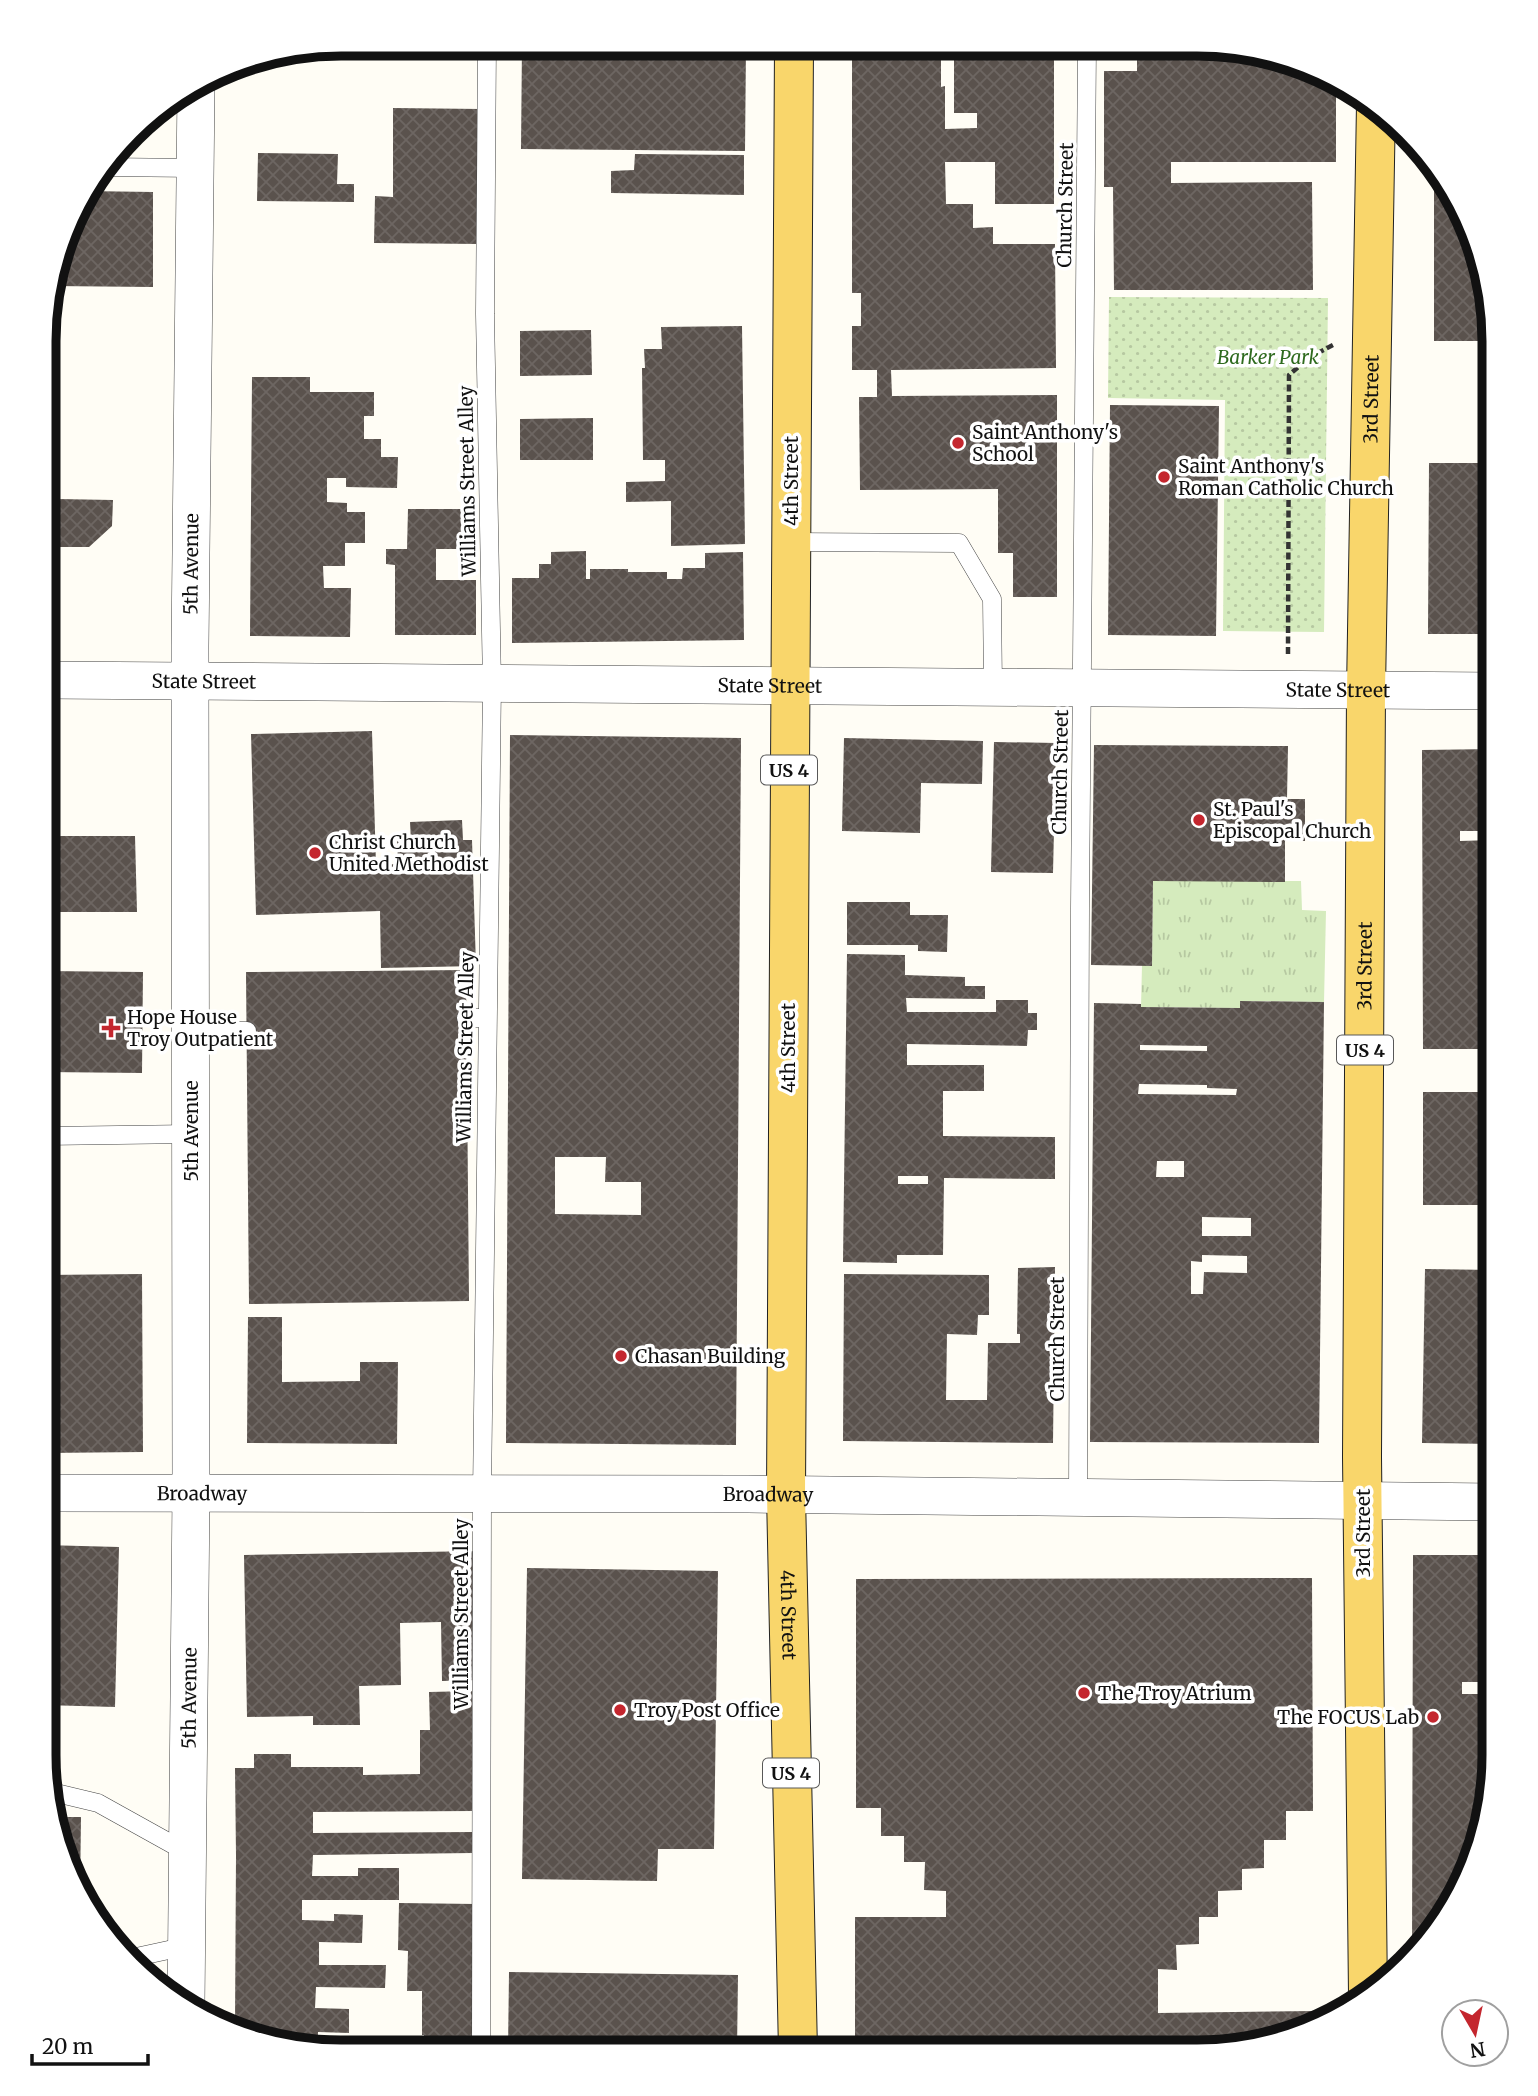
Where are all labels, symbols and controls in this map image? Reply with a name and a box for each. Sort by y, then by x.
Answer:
street label: Church Street [1052,142,1078,268]
park label: Barker Park [1217,345,1320,369]
street label: 3rd Street [1358,354,1384,444]
street label: Williams Street Alley [453,385,481,578]
place label: Saint Anthony's School [972,420,1118,466]
street label: 4th Street [779,435,803,526]
marker: Saint Anthony's School [950,435,966,451]
place label: Saint Anthony's Roman Catholic Church [1178,454,1394,500]
marker: Saint Anthony's Roman Catholic Church [1156,469,1172,485]
street label: 5th Avenue [178,513,203,615]
street label: State Street [152,669,257,694]
street label: State Street [718,673,823,698]
street label: State Street [1286,677,1391,702]
street label: Church Street [1047,709,1073,835]
road number: US 4 [761,756,817,784]
place label: St. Paul's Episcopal Church [1213,797,1372,843]
marker: St. Paul's Episcopal Church [1191,812,1207,828]
place label: Christ Church United Methodist [329,830,489,876]
marker: Christ Church United Methodist [307,845,323,861]
street label: 3rd Street [1352,921,1377,1011]
street label: Williams Street Alley [451,951,479,1144]
street label: 4th Street [776,1002,800,1093]
place label: Hope House Troy Outpatient [127,1005,274,1051]
marker: Hope House Troy Outpatient [101,1018,121,1038]
road number: US 4 [1337,1036,1393,1064]
street label: 5th Avenue [179,1080,203,1182]
street label: Church Street [1045,1276,1069,1402]
place label: Chasan Building [635,1344,786,1368]
marker: Chasan Building [613,1348,629,1364]
street label: Broadway [157,1481,247,1505]
street label: Broadway [723,1482,813,1507]
street label: 3rd Street [1351,1488,1375,1577]
street label: Williams Street Alley [449,1518,473,1711]
street label: 4th Street [776,1570,802,1661]
street label: 5th Avenue [177,1647,201,1749]
place label: The Troy Atrium [1098,1681,1252,1705]
marker: The Troy Atrium [1076,1685,1092,1701]
place label: Troy Post Office [634,1698,780,1722]
marker: Troy Post Office [612,1702,628,1718]
place label: The FOCUS Lab [1277,1705,1419,1729]
marker: The FOCUS Lab [1425,1709,1441,1725]
road number: US 4 [763,1758,819,1788]
north arrow [1440,1998,1510,2068]
scale bar [32,2022,147,2066]
text: 20 m [42,2033,94,2060]
text: N [1468,2037,1487,2063]

